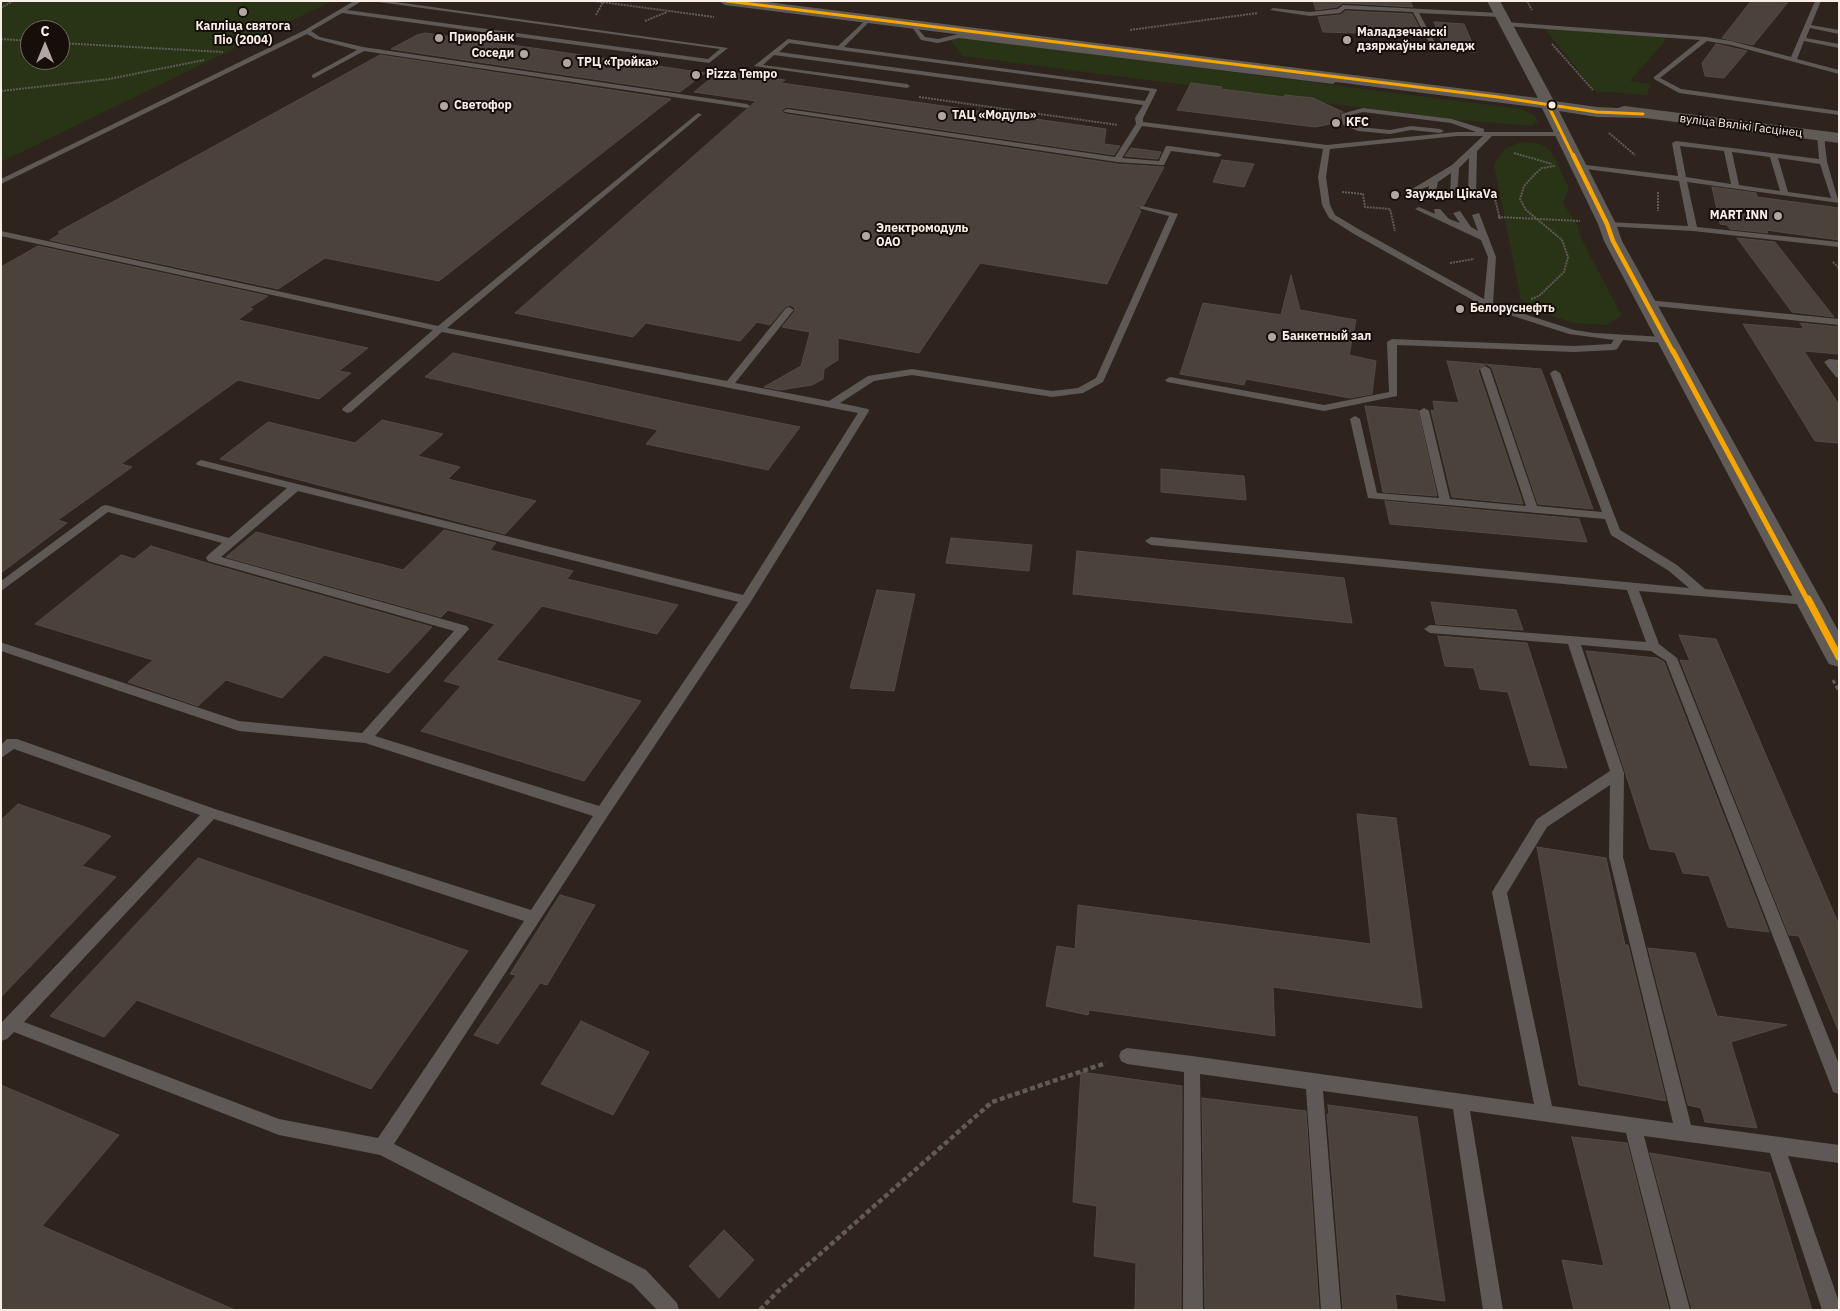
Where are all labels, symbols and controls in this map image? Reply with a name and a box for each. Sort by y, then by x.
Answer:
marker: Капліца святога Піо (2004) [237,6,249,18]
north arrow [20,20,70,70]
place label: Капліца святога Піо (2004) [196,20,290,48]
text: С [40,22,50,40]
place label: Маладзечанскі дзяржаўны каледж [1357,26,1475,54]
place label: Приорбанк [449,31,514,45]
marker: Приорбанк [433,32,445,44]
marker: Маладзечанскі дзяржаўны каледж [1341,34,1353,46]
place label: Соседи [471,47,514,61]
marker: Соседи [518,48,530,60]
place label: ТРЦ «Тройка» [577,56,659,70]
marker: ТРЦ «Тройка» [561,57,573,69]
place label: Pizza Tempo [706,68,777,82]
marker: Pizza Tempo [690,69,702,81]
place label: Светофор [454,99,512,113]
marker: Светофор [438,100,450,112]
unlabelled marker [1547,100,1557,110]
place label: ТАЦ «Модуль» [952,109,1036,123]
marker: ТАЦ «Модуль» [936,110,948,122]
street label: вуліца Вялікі Гасцінец [1679,111,1803,141]
place label: KFC [1346,116,1369,130]
marker: KFC [1330,117,1342,129]
place label: Заужды ЦікаVа [1405,188,1497,202]
marker: Заужды ЦікаVа [1389,189,1401,201]
place label: MART INN [1710,209,1768,223]
marker: MART INN [1772,210,1784,222]
place label: Электромодуль ОАО [876,222,968,250]
marker: Электромодуль ОАО [860,230,872,242]
place label: Белоруснефть [1470,302,1555,316]
marker: Белоруснефть [1454,303,1466,315]
place label: Банкетный зал [1282,330,1371,344]
marker: Банкетный зал [1266,331,1278,343]

